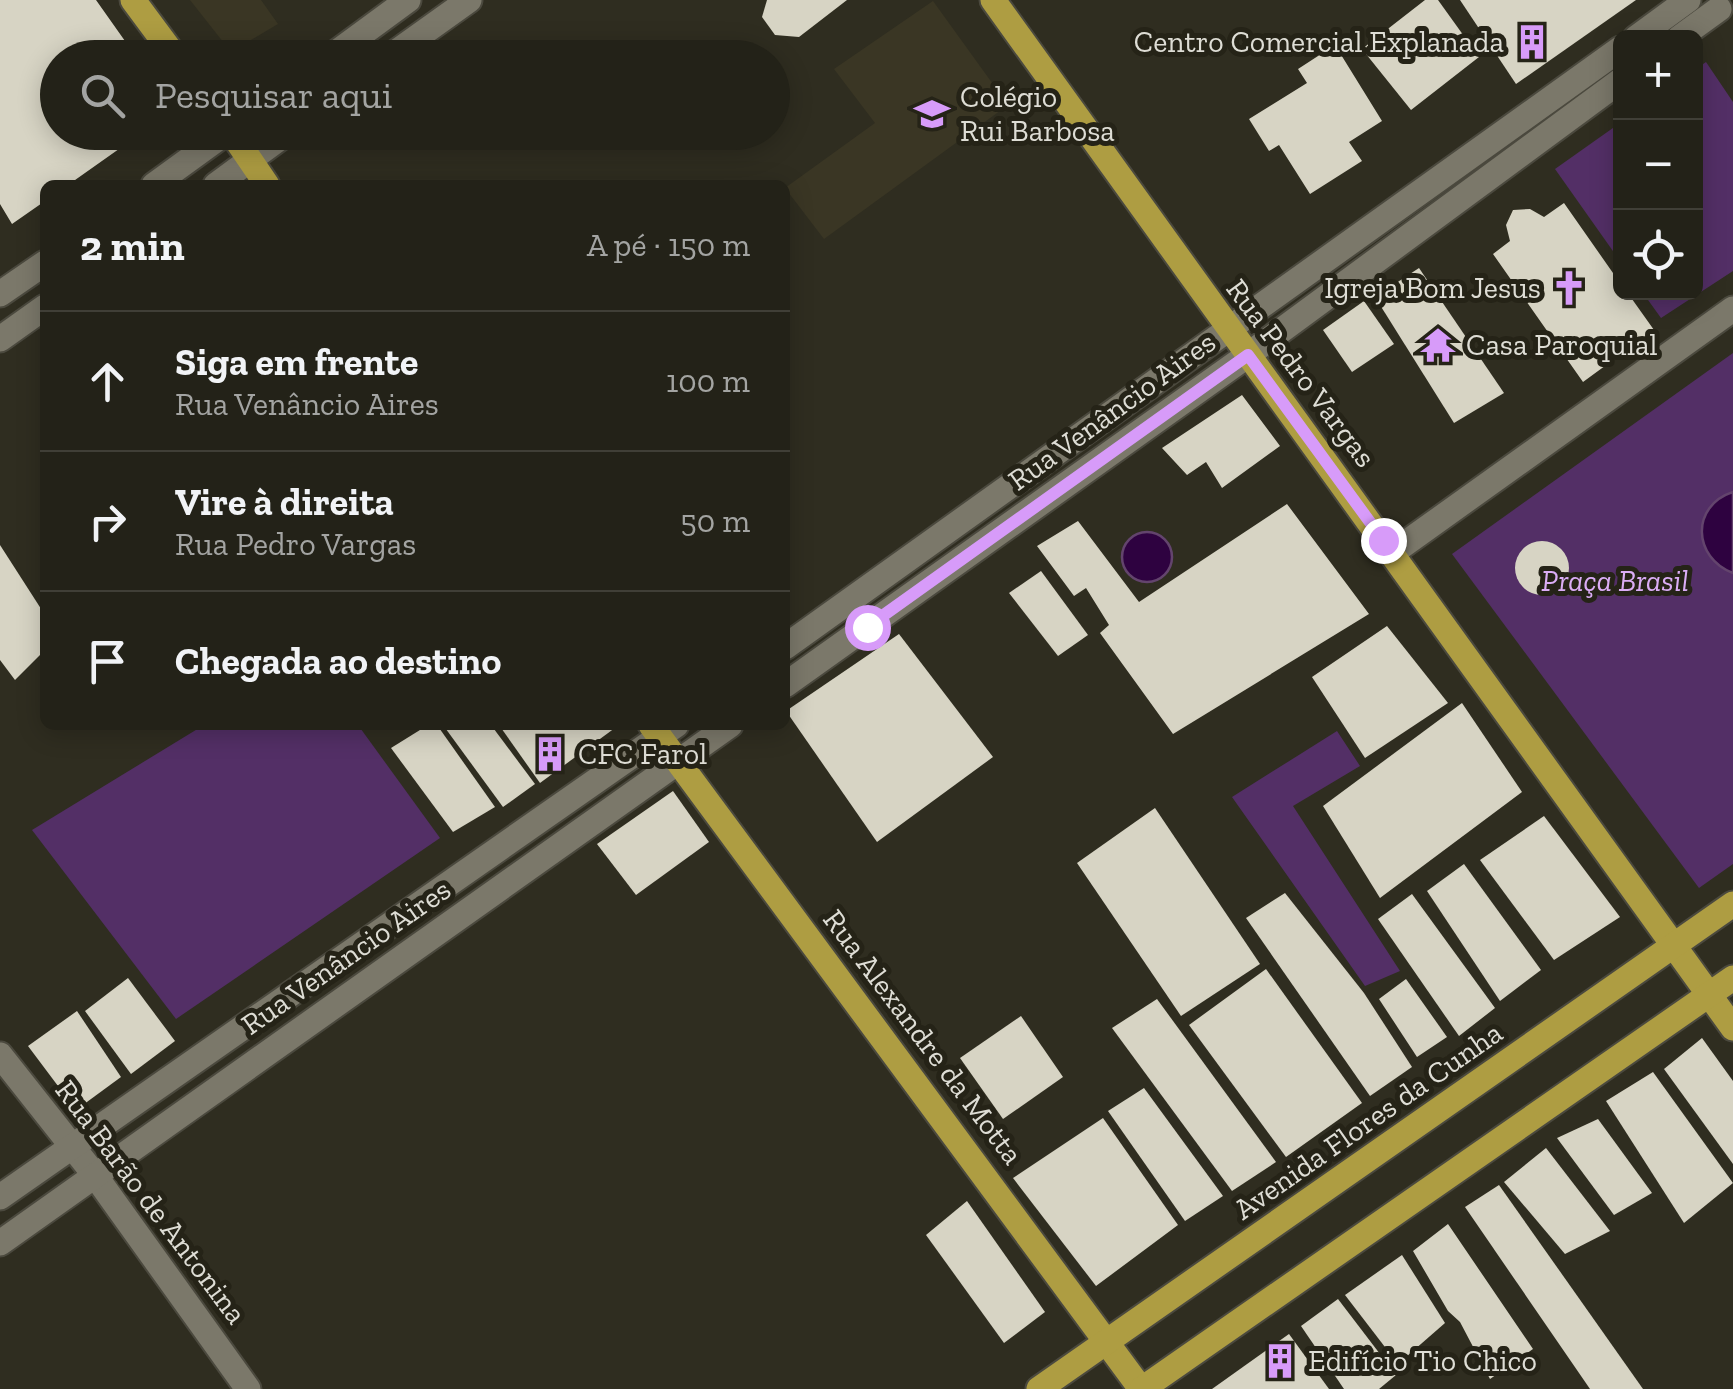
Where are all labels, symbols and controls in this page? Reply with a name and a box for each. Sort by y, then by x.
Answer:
building icon: Centro Comercial Explanada [1513,23,1551,61]
place label: Centro Comercial Explanada [1134,24,1504,60]
map controls [1613,30,1703,300]
button: + [1613,30,1703,120]
search box [40,40,790,150]
icon: search [75,68,130,123]
text: Pesquisar aqui [155,72,392,118]
place label: Colégio Rui Barbosa [960,79,1115,149]
school or university icon: Colégio Rui Barbosa [913,95,951,133]
button: − [1613,120,1703,210]
button: locate [1613,210,1703,300]
text: 2 min [80,220,185,271]
text: A pé · 150 m [587,226,750,264]
church icon: Igreja Bom Jesus [1550,269,1588,307]
place label: Igreja Bom Jesus [1324,270,1541,306]
street label: Rua Pedro Vargas [1219,272,1383,474]
street label: Rua Venâncio Aires [1001,324,1223,498]
temple icon: Casa Paroquial [1419,326,1457,364]
place label: Casa Paroquial [1466,327,1658,363]
text: Siga em frente [175,339,418,385]
icon: ahead [80,354,135,409]
text: 100 m [666,362,750,400]
text: Rua Venâncio Aires [175,385,439,423]
text: Vire à direita [175,479,394,525]
icon: right [80,494,135,549]
text: 50 m [680,502,750,540]
route end [1361,518,1407,564]
text: Rua Pedro Vargas [175,525,416,563]
park label: Praça Brasil [1541,563,1689,599]
route start [845,605,891,651]
icon: arrive [80,634,135,689]
text: Chegada ao destino [175,638,501,684]
building icon: CFC Farol [531,735,569,773]
place label: CFC Farol [578,736,707,772]
street label: Rua Venâncio Aires [234,871,458,1043]
street label: Rua Alexandre da Motta [815,902,1031,1172]
street label: Avenida Flores da Cunha [1227,1015,1509,1227]
street label: Rua Barão de Antonina [48,1073,254,1331]
building icon: Edifício Tio Chico [1261,1342,1299,1380]
place label: Edifício Tio Chico [1308,1343,1537,1379]

